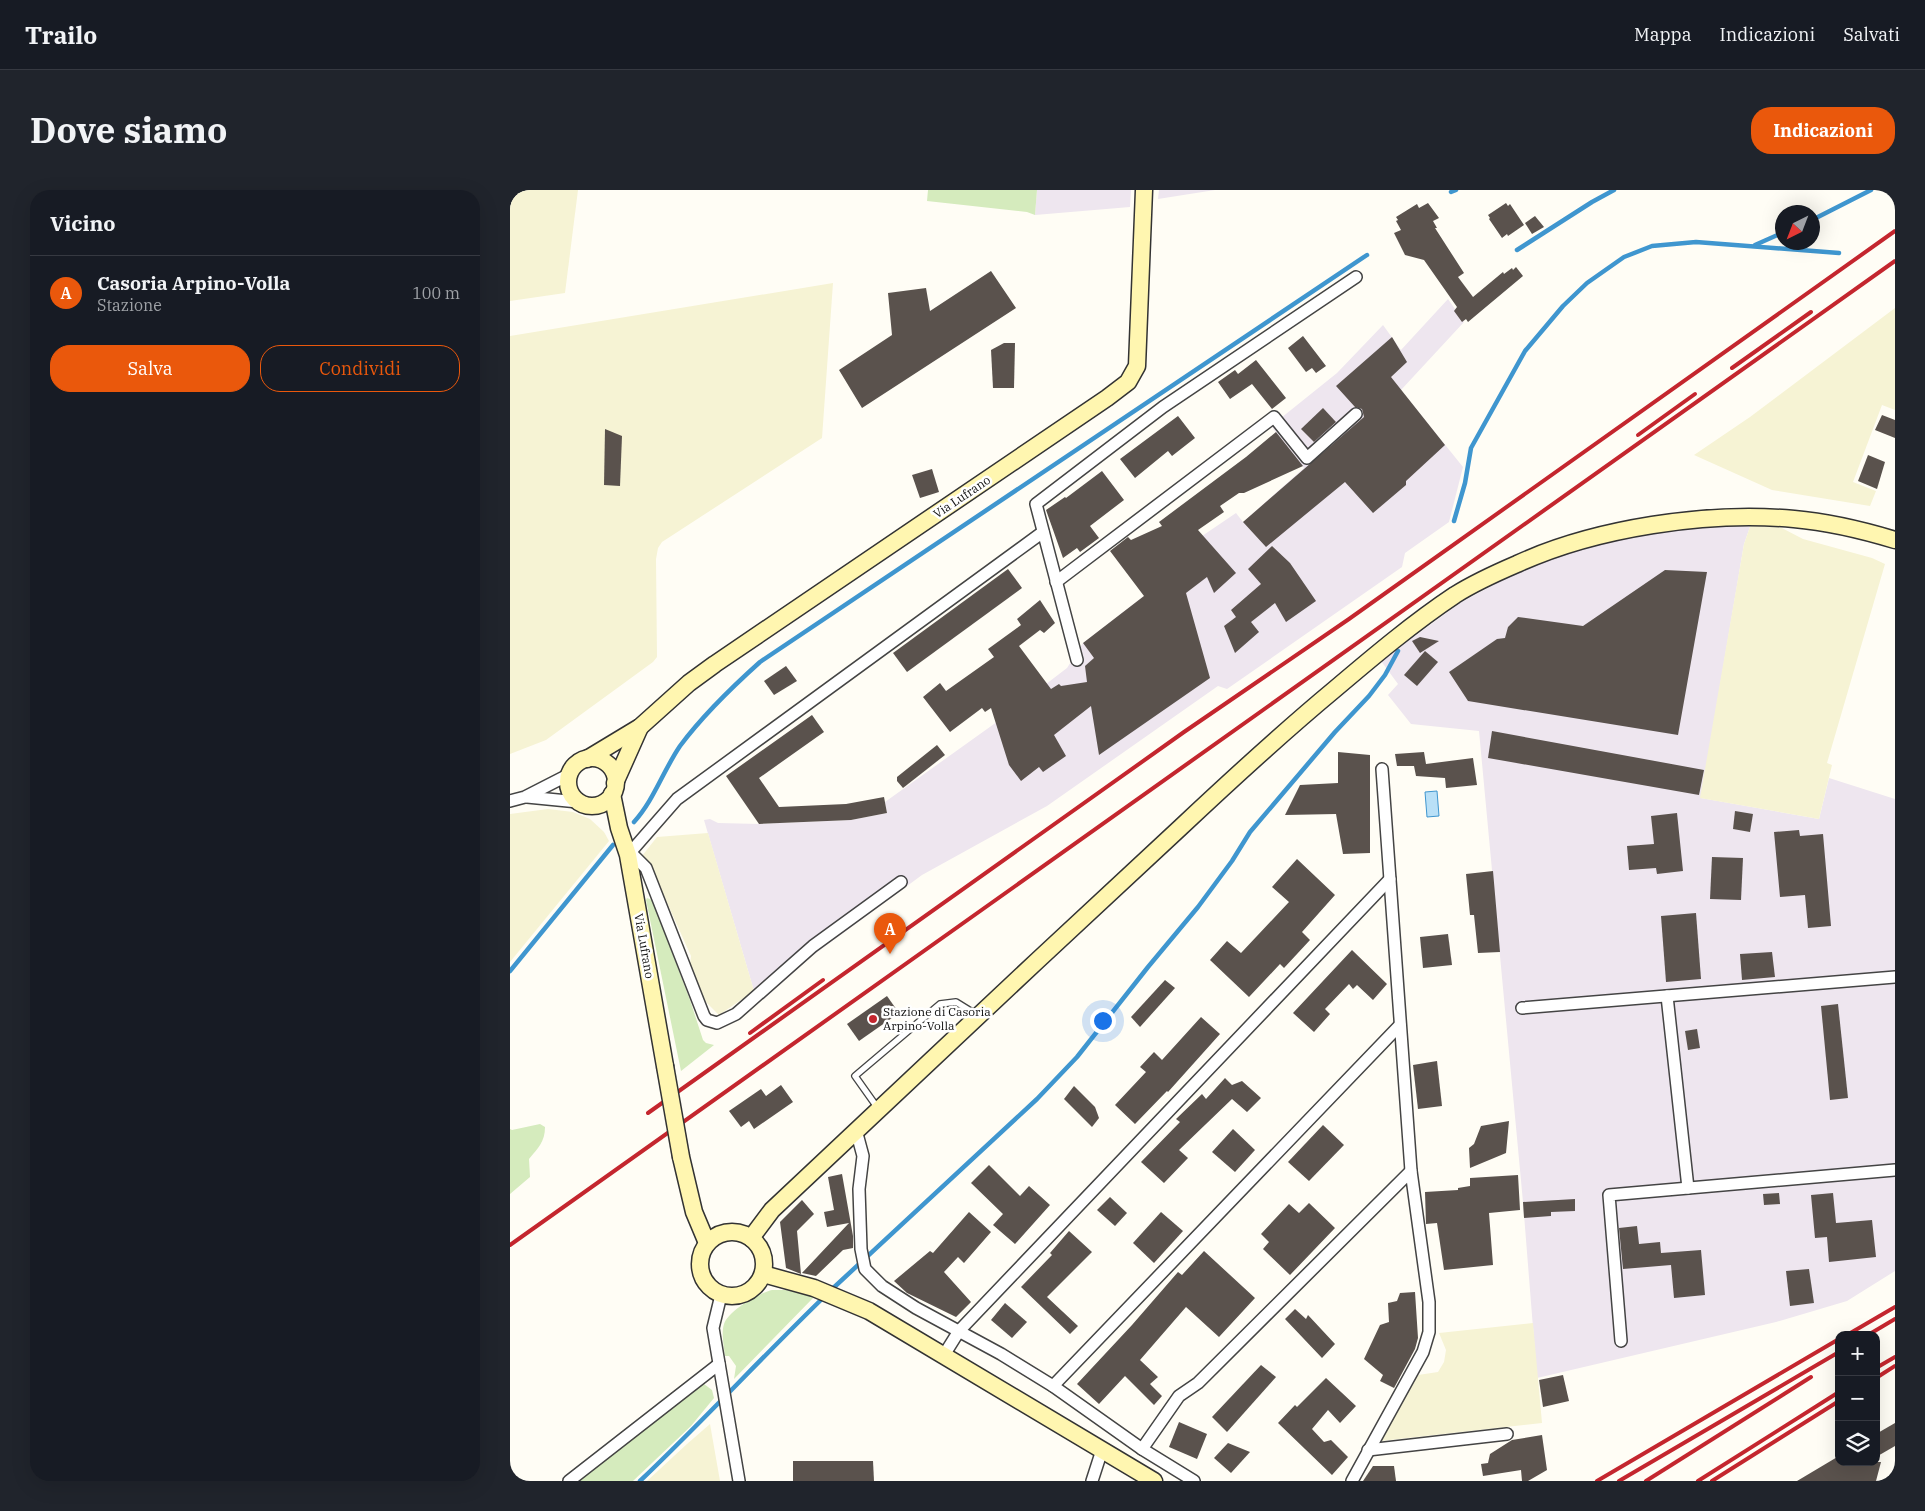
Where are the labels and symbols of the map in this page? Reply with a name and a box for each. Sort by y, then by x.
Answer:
north arrow [1775,205,1820,250]
street label: Via Lufrano [930,472,993,521]
street label: Via Lufrano [631,912,658,980]
pin: A [874,913,906,954]
place label: Stazione di Casoria Arpino-Volla [883,1004,991,1033]
your location [1090,1008,1116,1034]
marker: Stazione di Casoria Arpino-Volla [867,1013,879,1025]

